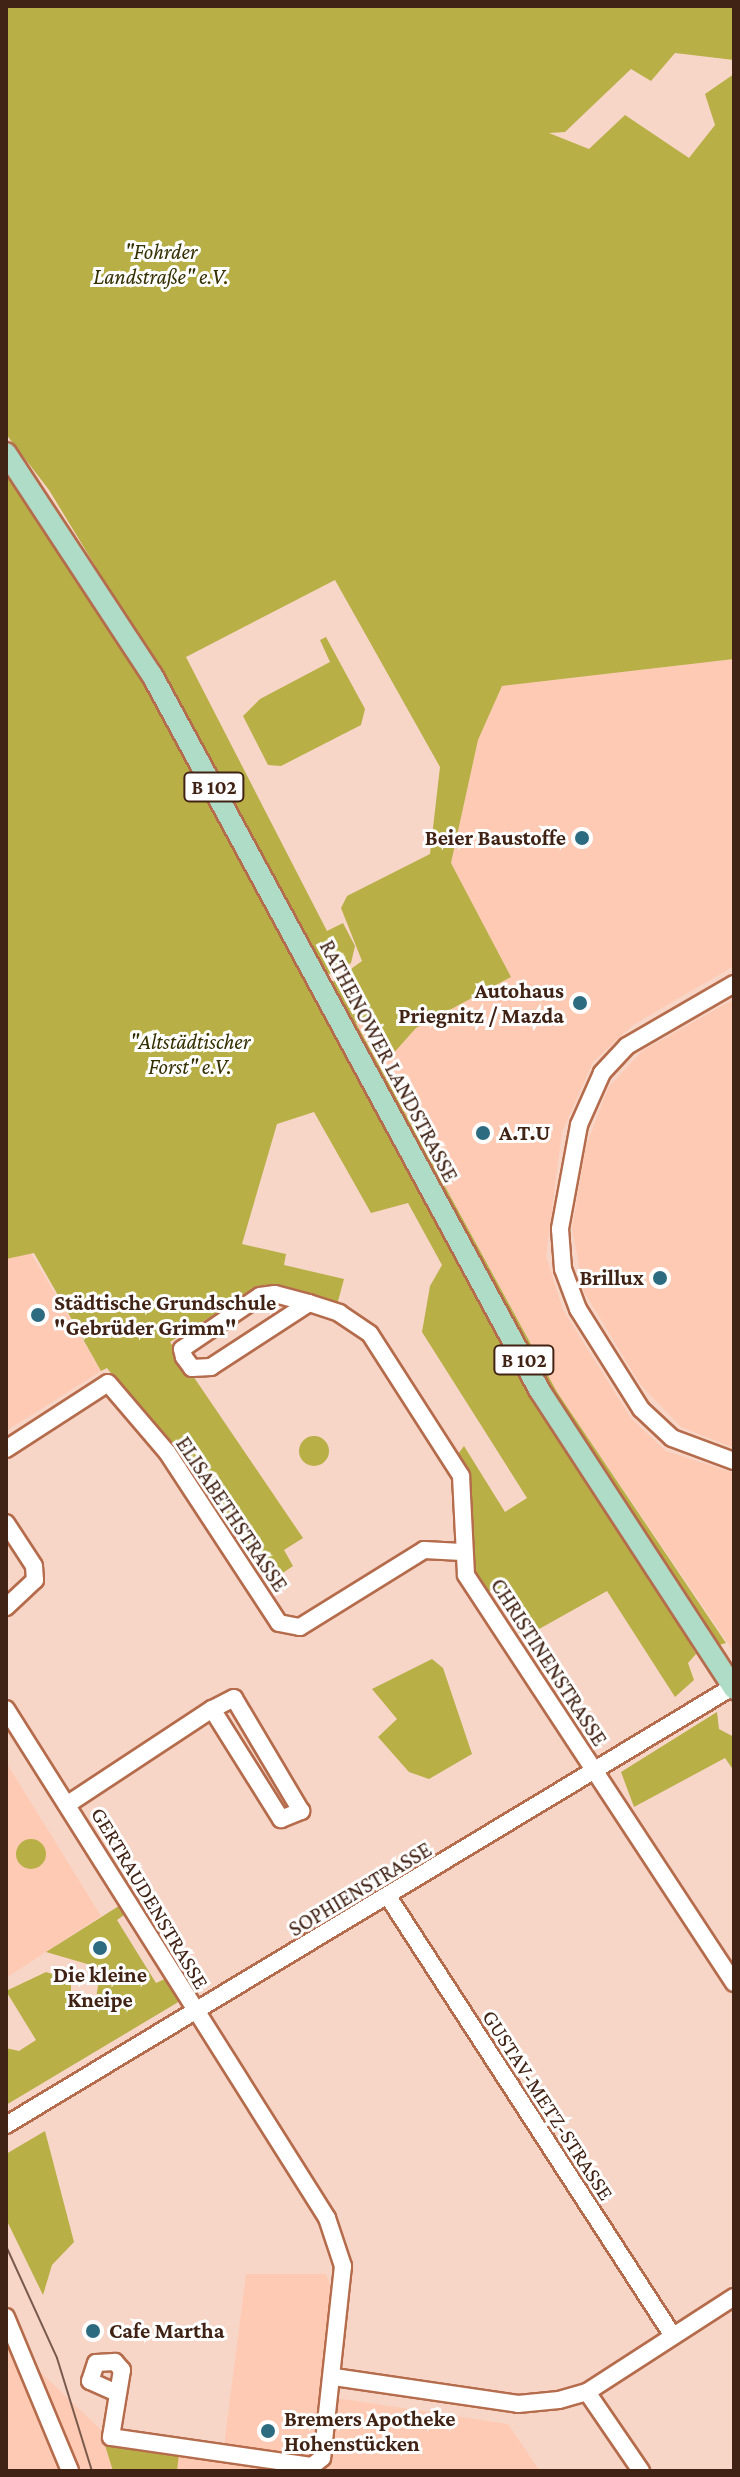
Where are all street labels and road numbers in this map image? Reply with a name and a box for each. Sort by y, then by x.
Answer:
road number: B 102 [182,771,246,803]
street label: RATHENOWER LANDSTRASSE [314,935,464,1187]
road number: B 102 [492,1344,556,1376]
street label: ELISABETHSTRASSE [170,1431,294,1597]
street label: CHRISTINENSTRASSE [485,1573,613,1751]
street label: GERTRAUDENSTRASSE [85,1802,215,1994]
street label: SOPHIENSTRASSE [284,1836,436,1942]
street label: GUSTAV-METZ-STRASSE [476,2005,620,2205]

